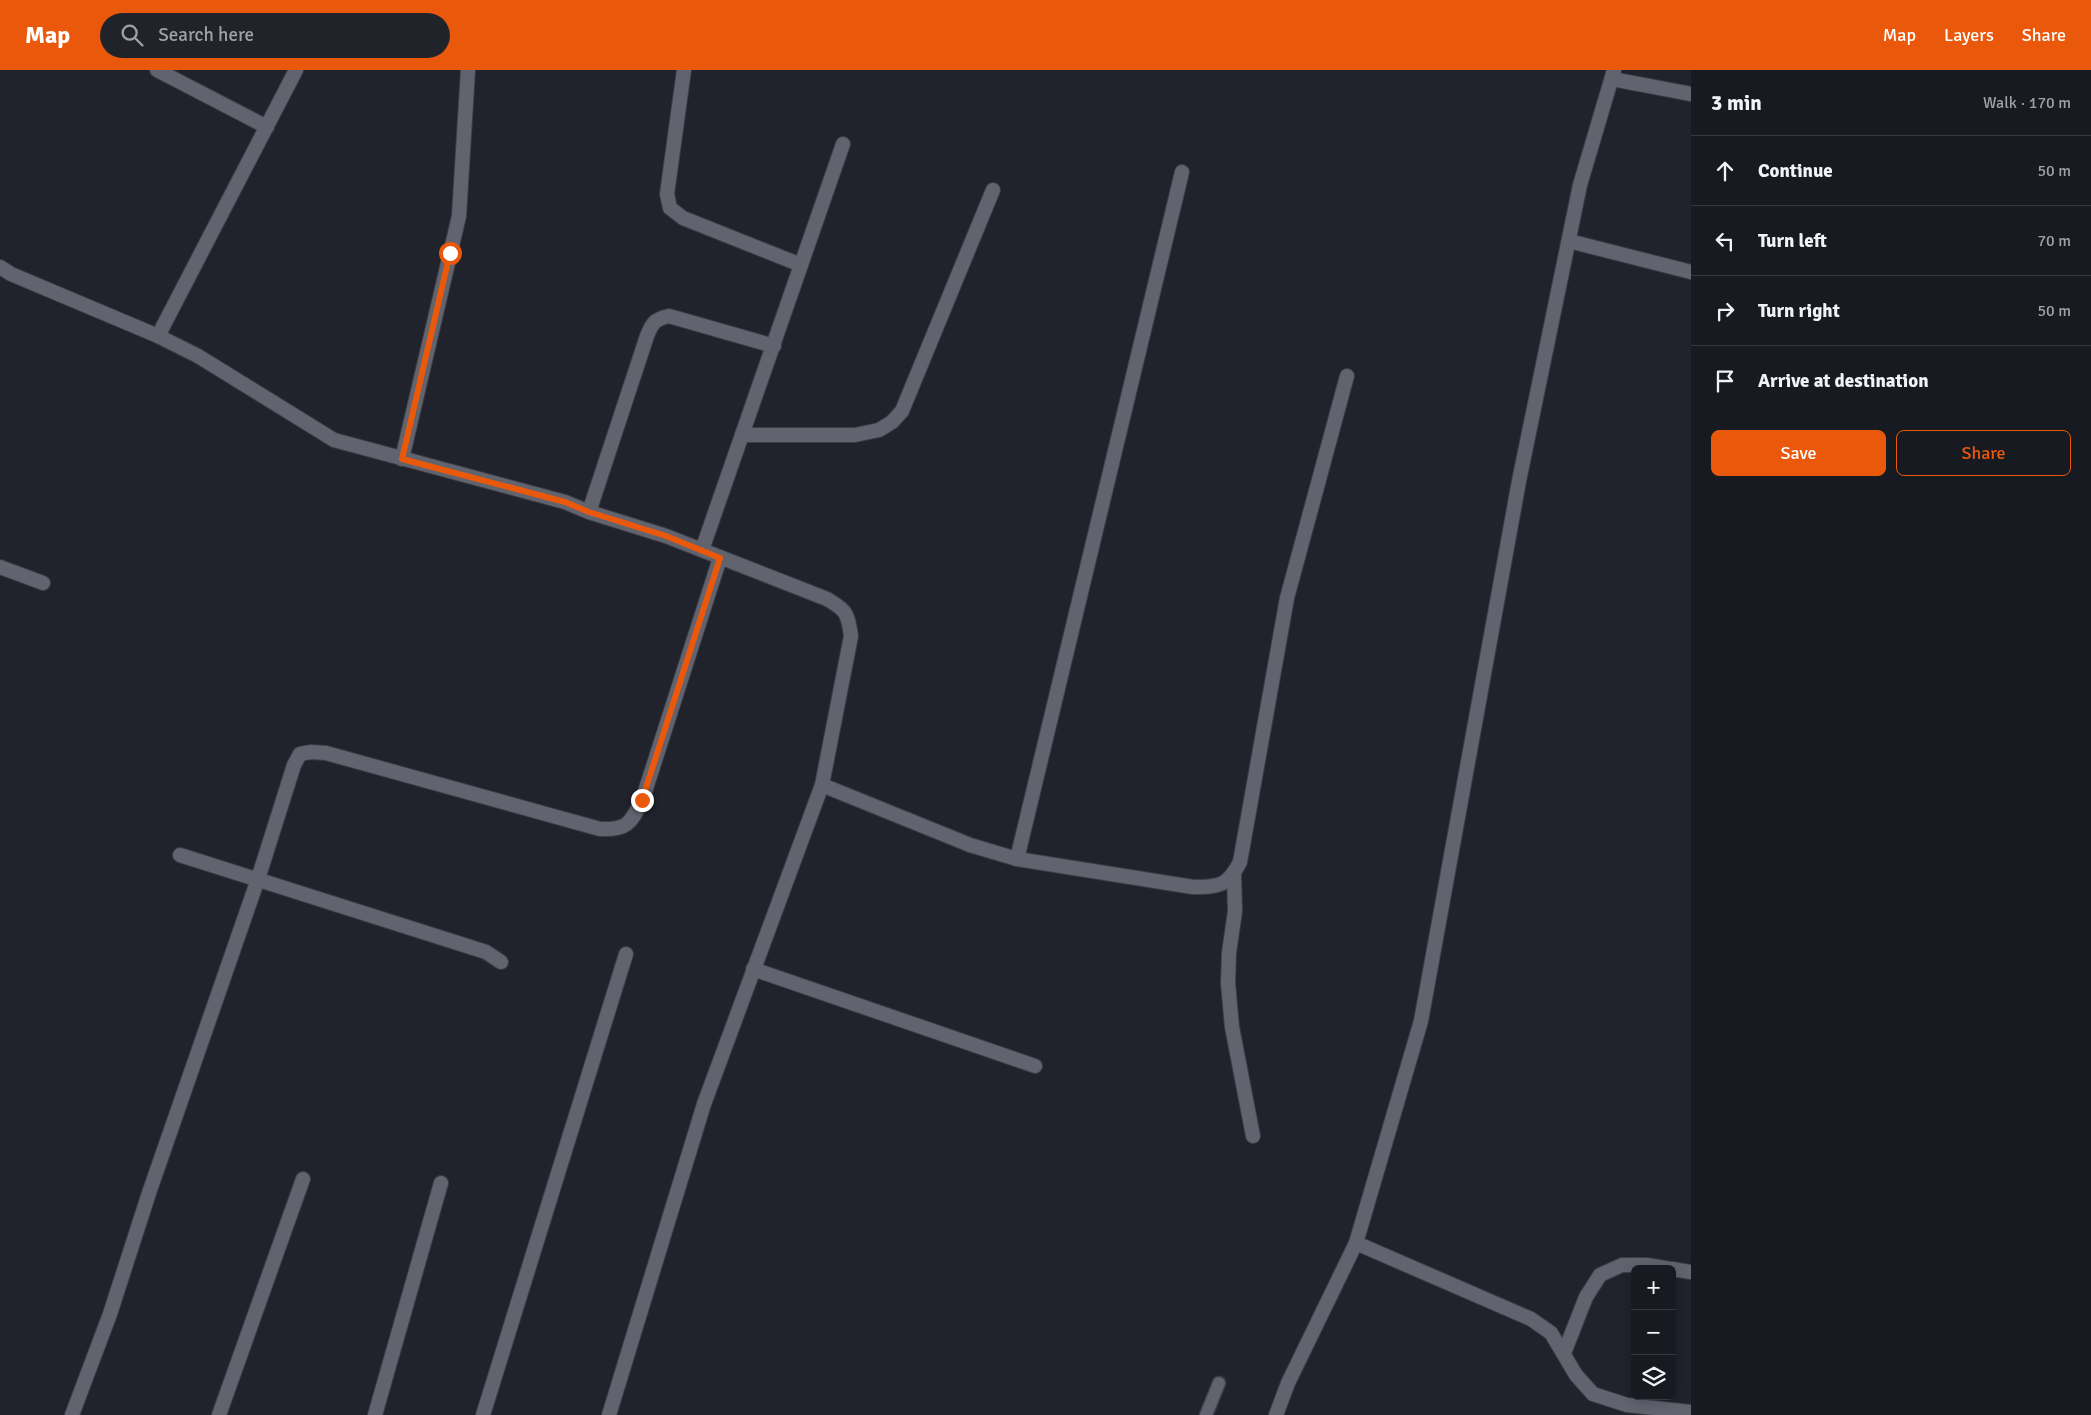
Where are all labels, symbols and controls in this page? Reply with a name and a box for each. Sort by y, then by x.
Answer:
search box [100,13,450,58]
text: Map [25,20,70,50]
icon: search [118,21,146,49]
text: Search here [158,23,254,47]
text: Map [1883,24,1916,46]
text: Layers [1944,24,1994,46]
text: Share [2022,24,2066,46]
text: 3 min [1711,90,1762,116]
text: Walk · 170 m [1983,93,2071,113]
icon: ahead [1711,157,1739,185]
text: Continue [1758,159,1833,183]
text: 50 m [2037,161,2071,181]
icon: left [1711,227,1739,255]
text: Turn left [1758,229,1827,253]
text: 70 m [2037,231,2071,251]
route start [439,242,462,265]
icon: right [1711,297,1739,325]
text: Turn right [1758,299,1840,323]
text: 50 m [2037,301,2071,321]
icon: arrive [1711,367,1739,395]
text: Arrive at destination [1758,369,1929,393]
button: Save [1711,430,1886,476]
button: Share [1896,430,2071,476]
route end [631,789,654,812]
map controls [1631,1265,1676,1400]
button: + [1631,1265,1676,1310]
button: − [1631,1310,1676,1355]
button: layers [1631,1355,1676,1400]

